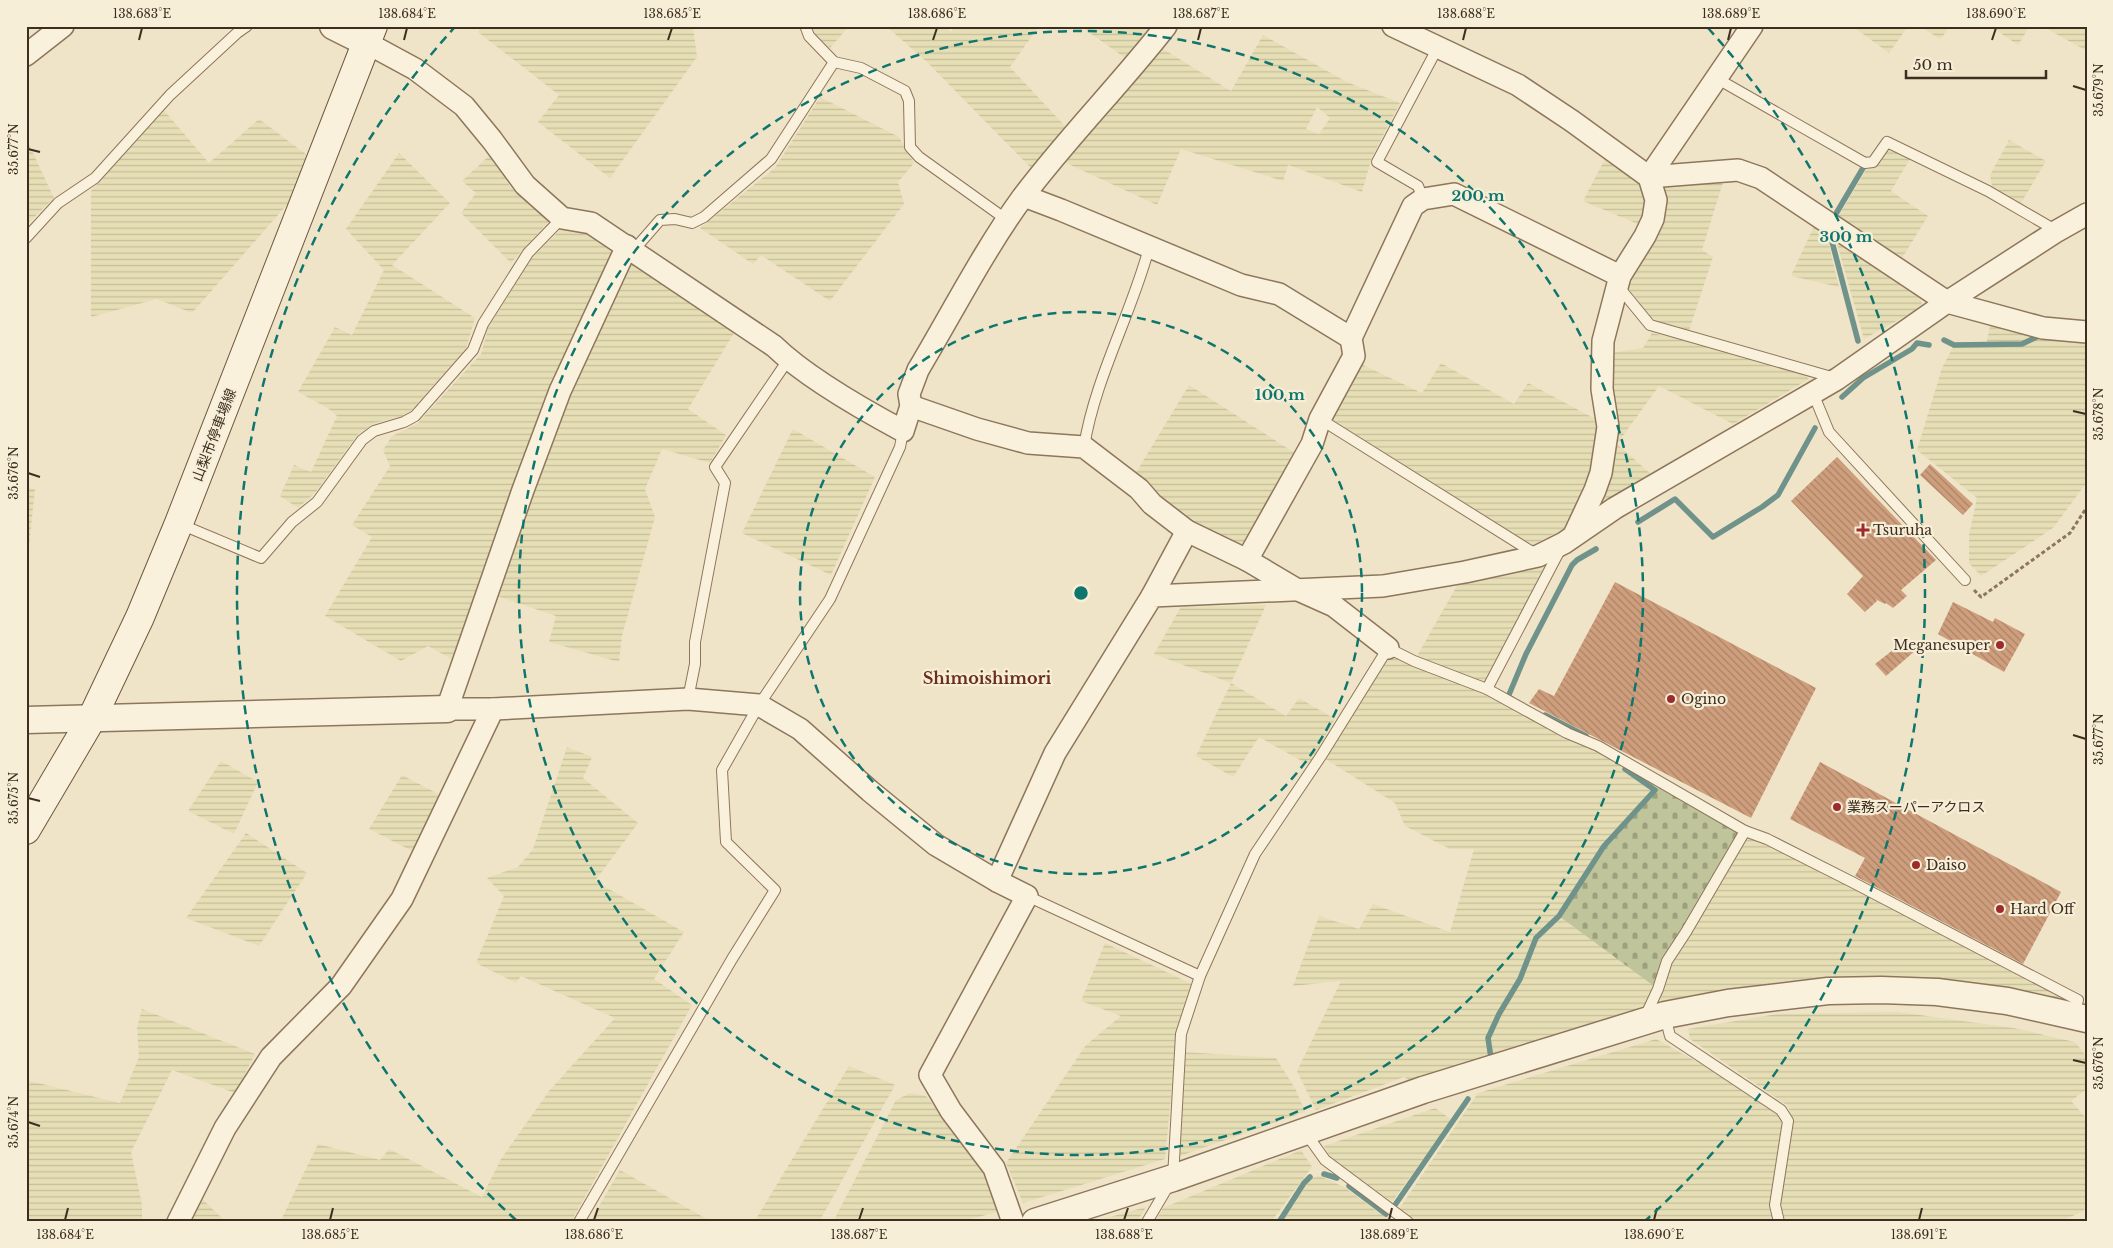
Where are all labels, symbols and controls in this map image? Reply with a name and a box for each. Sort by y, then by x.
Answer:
text: 138.683°E [113,6,171,21]
text: 138.684°E [378,6,436,21]
text: 138.685°E [643,6,701,21]
text: 138.686°E [908,6,967,21]
text: 138.687°E [1173,6,1230,21]
text: 138.688°E [1437,6,1495,21]
text: 138.689°E [1702,6,1761,21]
text: 138.690°E [1966,6,2026,21]
scale bar [1906,48,2046,80]
text: 50 m [1913,55,1953,74]
text: 35.679°N [2091,63,2106,117]
text: 35.677°N [6,123,21,175]
text: 200 m [1452,186,1505,205]
text: 300 m [1820,227,1873,246]
text: 100 m [1255,385,1305,404]
street label: 山梨市停車場線 [188,386,240,484]
text: 35.678°N [2091,387,2106,441]
text: 35.676°N [6,446,21,500]
place label: Tsuruha [1873,521,1932,539]
marker: Tsuruha [1857,524,1869,536]
centre of rings [1072,584,1090,602]
place label: Meganesuper [1893,636,1990,654]
marker: Meganesuper [1994,639,2006,651]
district label: Shimoishimori [923,668,1051,688]
place label: Ogino [1681,690,1726,708]
marker: Ogino [1665,693,1677,705]
text: 35.677°N [2091,713,2106,765]
text: 35.675°N [6,772,21,824]
place label: 業務スーパーアクロス [1847,798,1986,816]
marker: 業務スーパーアクロス [1831,801,1843,813]
place label: Daiso [1926,856,1966,874]
marker: Daiso [1910,859,1922,871]
place label: Hard Off [2010,900,2076,918]
marker: Hard Off [1994,903,2006,915]
text: 35.676°N [2091,1036,2106,1090]
text: 35.674°N [6,1096,21,1148]
text: 138.684°E [36,1227,94,1242]
text: 138.685°E [301,1227,359,1242]
text: 138.686°E [565,1227,624,1242]
text: 138.687°E [831,1227,888,1242]
text: 138.688°E [1095,1227,1153,1242]
text: 138.689°E [1360,1227,1419,1242]
text: 138.690°E [1624,1227,1684,1242]
text: 138.691°E [1891,1227,1948,1242]

